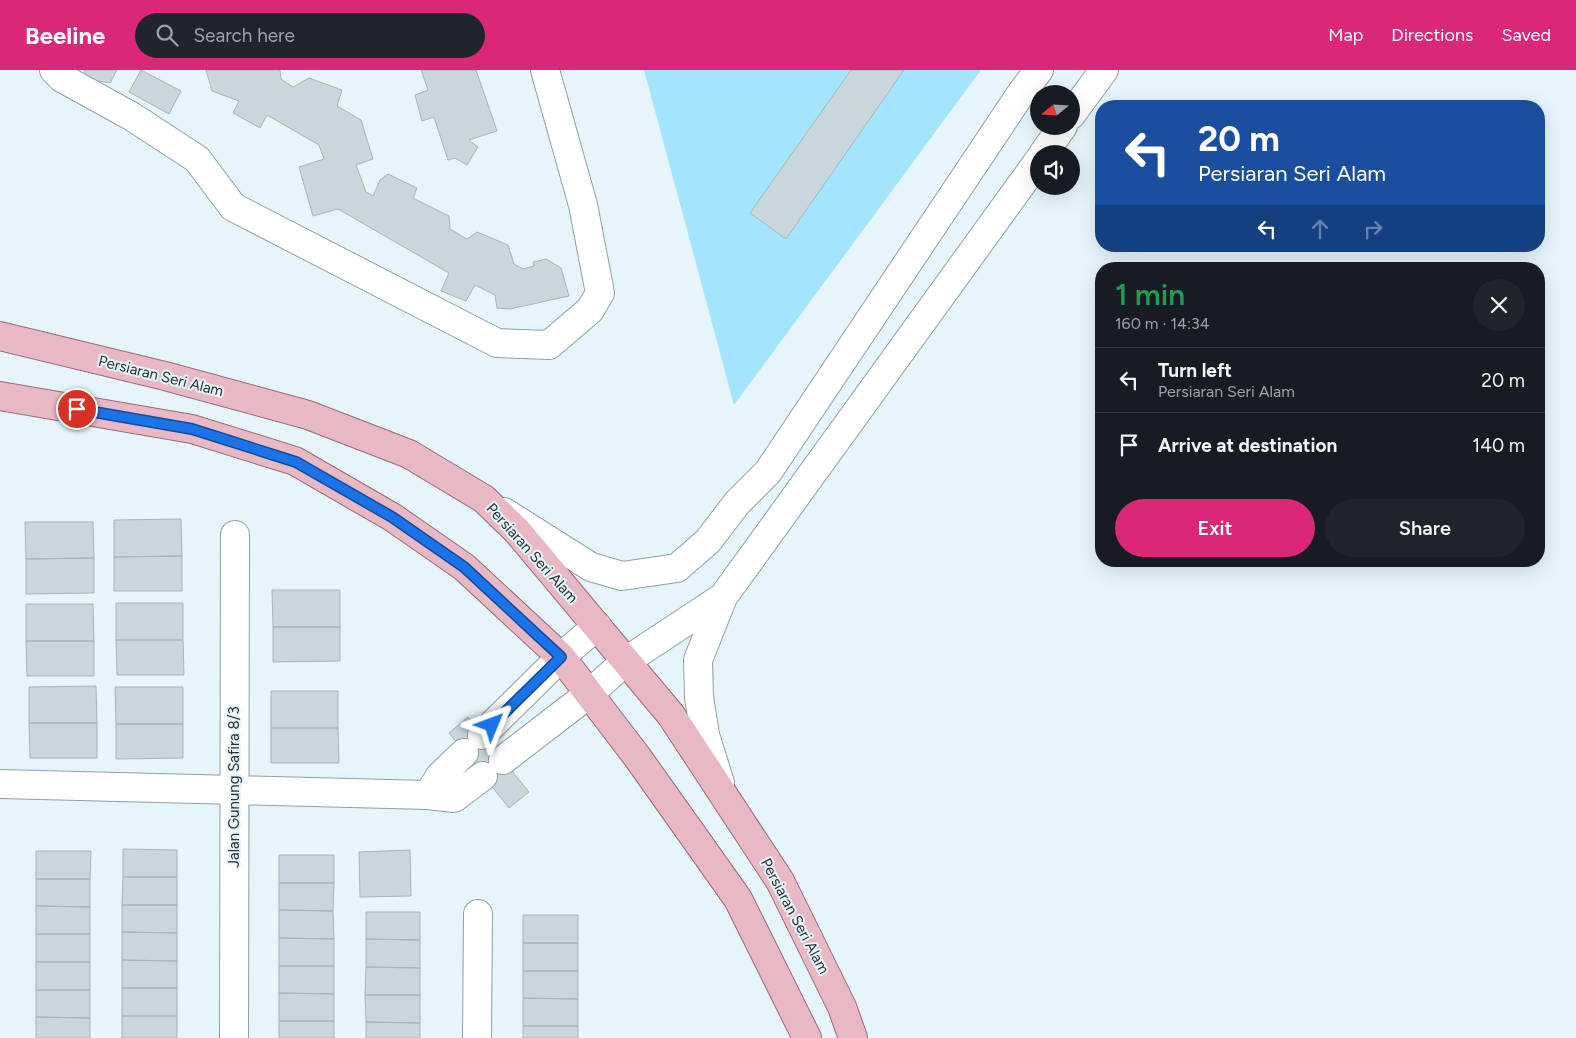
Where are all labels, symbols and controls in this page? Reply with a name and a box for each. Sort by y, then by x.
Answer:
search box [135,13,485,58]
text: Beeline [25,21,105,50]
icon: search [153,21,181,49]
text: Search here [193,24,295,47]
text: Map [1328,24,1363,46]
text: Directions [1391,24,1473,46]
text: Saved [1501,24,1551,46]
north arrow [1030,85,1080,135]
map controls [1030,85,1080,195]
text: 20 m [1198,118,1280,160]
icon: left [1115,120,1180,185]
button: sound [1030,145,1080,195]
text: Persiaran Seri Alam [1198,160,1386,187]
icon: left [1253,215,1281,243]
icon: ahead [1306,215,1334,243]
icon: right [1359,215,1387,243]
text: 1 min [1115,276,1185,313]
button: close [1473,279,1525,331]
text: 160 m · 14:34 [1115,314,1210,333]
street label: Persiaran Seri Alam [97,352,225,400]
text: Turn left [1158,359,1232,382]
icon: left [1115,366,1143,394]
text: 20 m [1481,369,1525,392]
text: Persiaran Seri Alam [1158,382,1295,401]
pin [56,388,98,430]
icon: arrive [63,395,91,423]
icon: arrive [1115,431,1143,459]
text: Arrive at destination [1158,434,1337,457]
text: 140 m [1472,434,1525,457]
street label: Persiaran Seri Alam [482,499,582,607]
button: Exit [1115,499,1315,557]
button: Share [1325,499,1525,557]
position arrow [465,698,517,750]
street label: Jalan Gunung Safira 8/3 [225,706,243,868]
street label: Persiaran Seri Alam [757,855,833,977]

